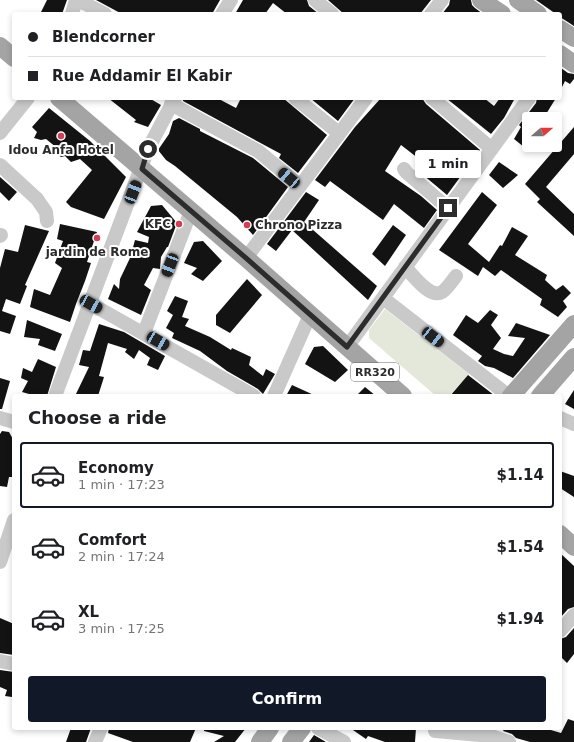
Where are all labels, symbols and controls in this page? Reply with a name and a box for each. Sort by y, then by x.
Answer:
text: Blendcorner [52,28,155,46]
text: Rue Addamir El Kabir [52,67,232,85]
north arrow [522,112,562,152]
map controls [522,112,562,152]
marker: Idou Anfa Hotel [56,131,66,141]
route start [139,140,157,158]
place label: Idou Anfa Hotel [8,143,114,157]
callout: 1 min [415,150,481,178]
text: 1 min [428,156,468,171]
car [276,166,302,190]
car [123,179,143,205]
route end [439,199,457,217]
place label: KFC [145,217,171,231]
place label: Chrono Pizza [255,218,342,232]
marker: KFC [174,219,184,229]
marker: Chrono Pizza [242,220,252,230]
marker: jardin de Rome [92,233,102,243]
place label: jardin de Rome [45,245,148,259]
car [160,252,180,278]
car [78,293,104,315]
car [420,325,446,349]
car [145,330,171,352]
road number: RR320 [351,363,399,381]
text: Choose a ride [28,407,167,428]
icon: car [30,457,66,493]
text: Economy [78,459,154,477]
text: $1.14 [497,466,544,484]
text: 1 min · 17:23 [78,477,165,492]
icon: car [30,529,66,565]
text: Comfort [78,531,146,549]
text: $1.54 [497,538,544,556]
text: 2 min · 17:24 [78,549,165,564]
icon: car [30,601,66,637]
text: XL [78,603,99,621]
text: $1.94 [497,610,544,628]
text: 3 min · 17:25 [78,621,165,636]
button: Confirm [28,676,546,722]

